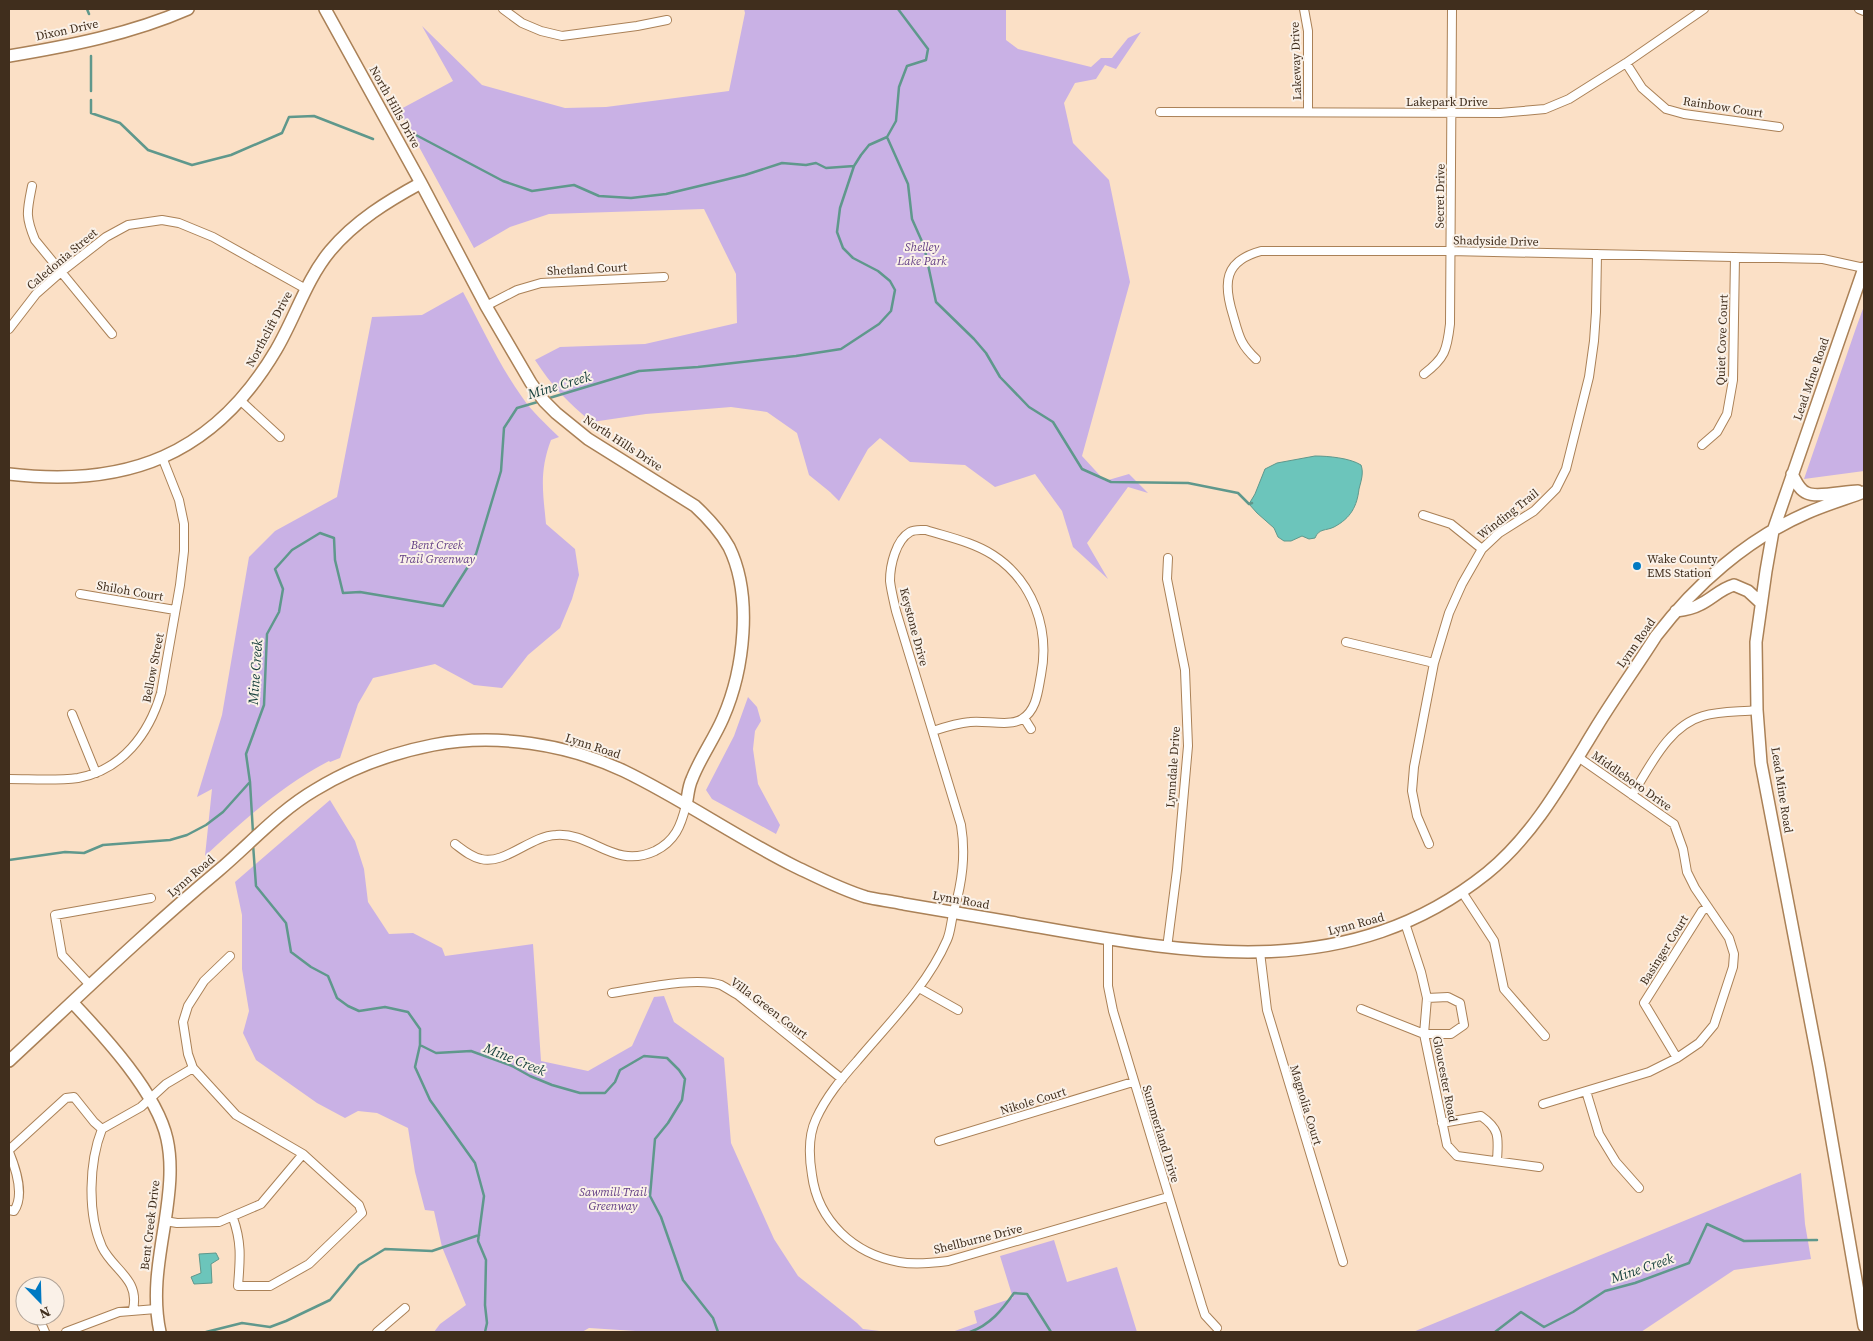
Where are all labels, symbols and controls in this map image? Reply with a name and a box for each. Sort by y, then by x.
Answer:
street label: Dixon Drive [34,16,100,44]
street label: Lakeway Drive [1287,22,1305,100]
street label: North Hills Drive [366,63,424,151]
street label: Rainbow Court [1682,93,1764,121]
street label: Lakepark Drive [1406,94,1488,110]
street label: Secret Drive [1431,163,1449,229]
street label: Caledonia Street [23,225,101,293]
street label: Shadyside Drive [1453,232,1539,250]
park label: Shelley Lake Park [896,239,947,269]
street label: Shetland Court [547,259,627,279]
street label: Northclift Drive [242,288,296,370]
street label: Quiet Cove Court [1712,294,1732,386]
street label: Lead Mine Road [1789,335,1833,423]
water label: Mine Creek [524,366,594,404]
street label: North Hills Drive [580,411,666,475]
street label: Winding Trail [1474,485,1542,543]
park label: Bent Creek Trail Greenway [399,537,475,567]
place label: Wake County EMS Station [1647,551,1718,581]
marker: Wake County EMS Station [1631,560,1643,572]
street label: Shiloh Court [96,577,165,605]
street label: Keystone Drive [896,586,932,668]
street label: Lynn Road [1613,615,1659,671]
street label: Bellow Street [138,632,168,704]
water label: Mine Creek [243,638,267,706]
street label: Lynndale Drive [1162,726,1184,808]
street label: Lynn Road [563,730,623,763]
street label: Lead Mine Road [1767,746,1797,834]
street label: Middleboro Drive [1589,747,1675,815]
street label: Lynn Road [164,851,218,901]
street label: Lynn Road [931,887,991,913]
street label: Lynn Road [1326,909,1386,939]
street label: Basinger Court [1636,912,1692,988]
street label: Villa Green Court [727,974,811,1042]
street label: Gloucester Road [1429,1035,1461,1124]
water label: Mine Creek [480,1037,549,1081]
street label: Magnolia Court [1286,1063,1326,1147]
street label: Nikole Court [998,1083,1068,1119]
street label: Summerland Drive [1139,1083,1183,1185]
street label: Bent Creek Drive [137,1179,163,1271]
park label: Sawmill Trail Greenway [579,1184,647,1214]
street label: Shellburne Drive [932,1220,1024,1258]
water label: Mine Creek [1607,1248,1677,1288]
north arrow [15,1276,65,1326]
text: N [36,1302,54,1324]

